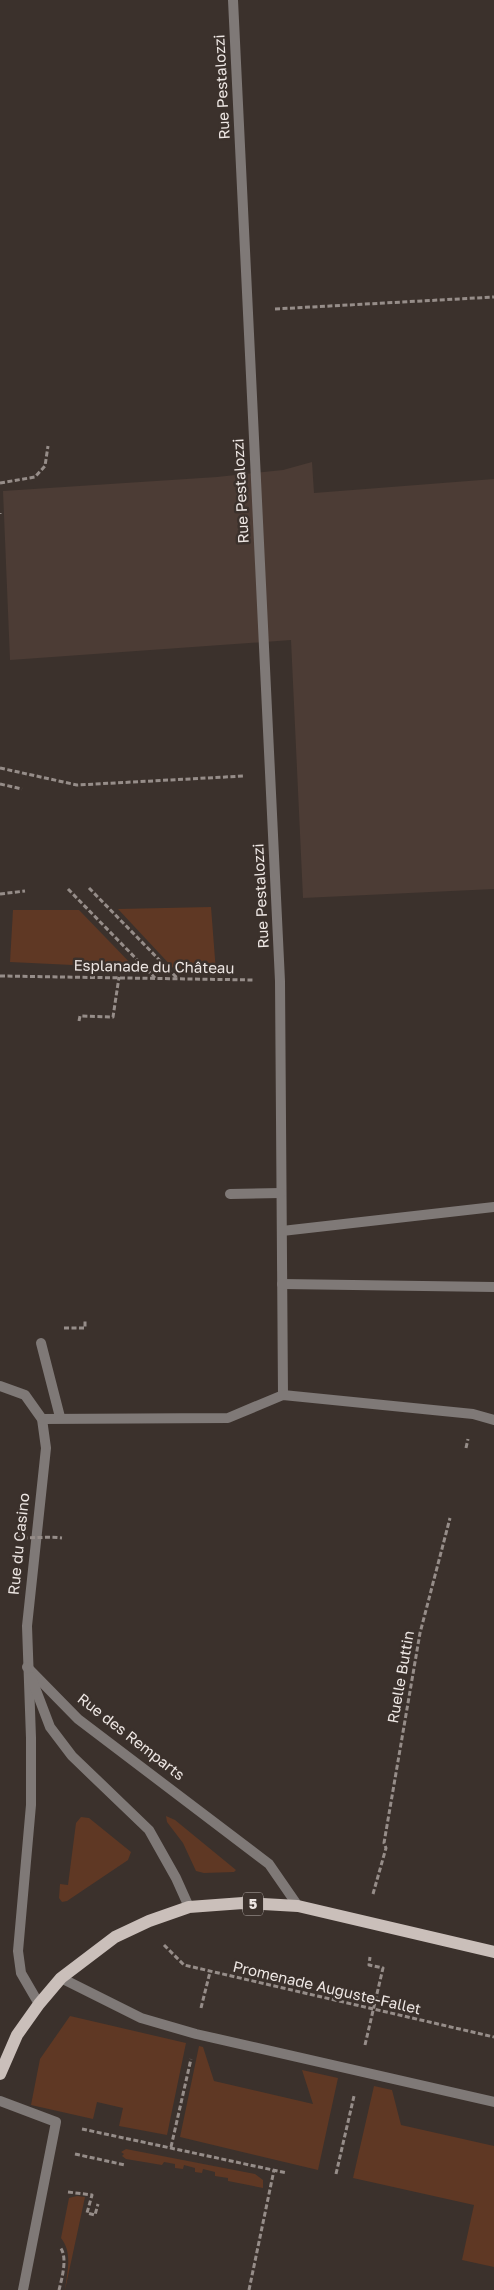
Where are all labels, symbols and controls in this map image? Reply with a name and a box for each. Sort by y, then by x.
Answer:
street label: Rue Pestalozzi [209,34,233,140]
street label: Rue Pestalozzi [228,438,252,544]
street label: Rue Pestalozzi [248,843,272,949]
street label: Esplanade du Château [73,956,235,976]
street label: Rue du Casino [4,1492,32,1596]
street label: Ruelle Buttin [383,1629,417,1725]
street label: Rue des Remparts [75,1689,189,1784]
road number: 5 [243,1892,263,1916]
street label: Promenade Auguste-Fallet [231,1957,423,2017]

